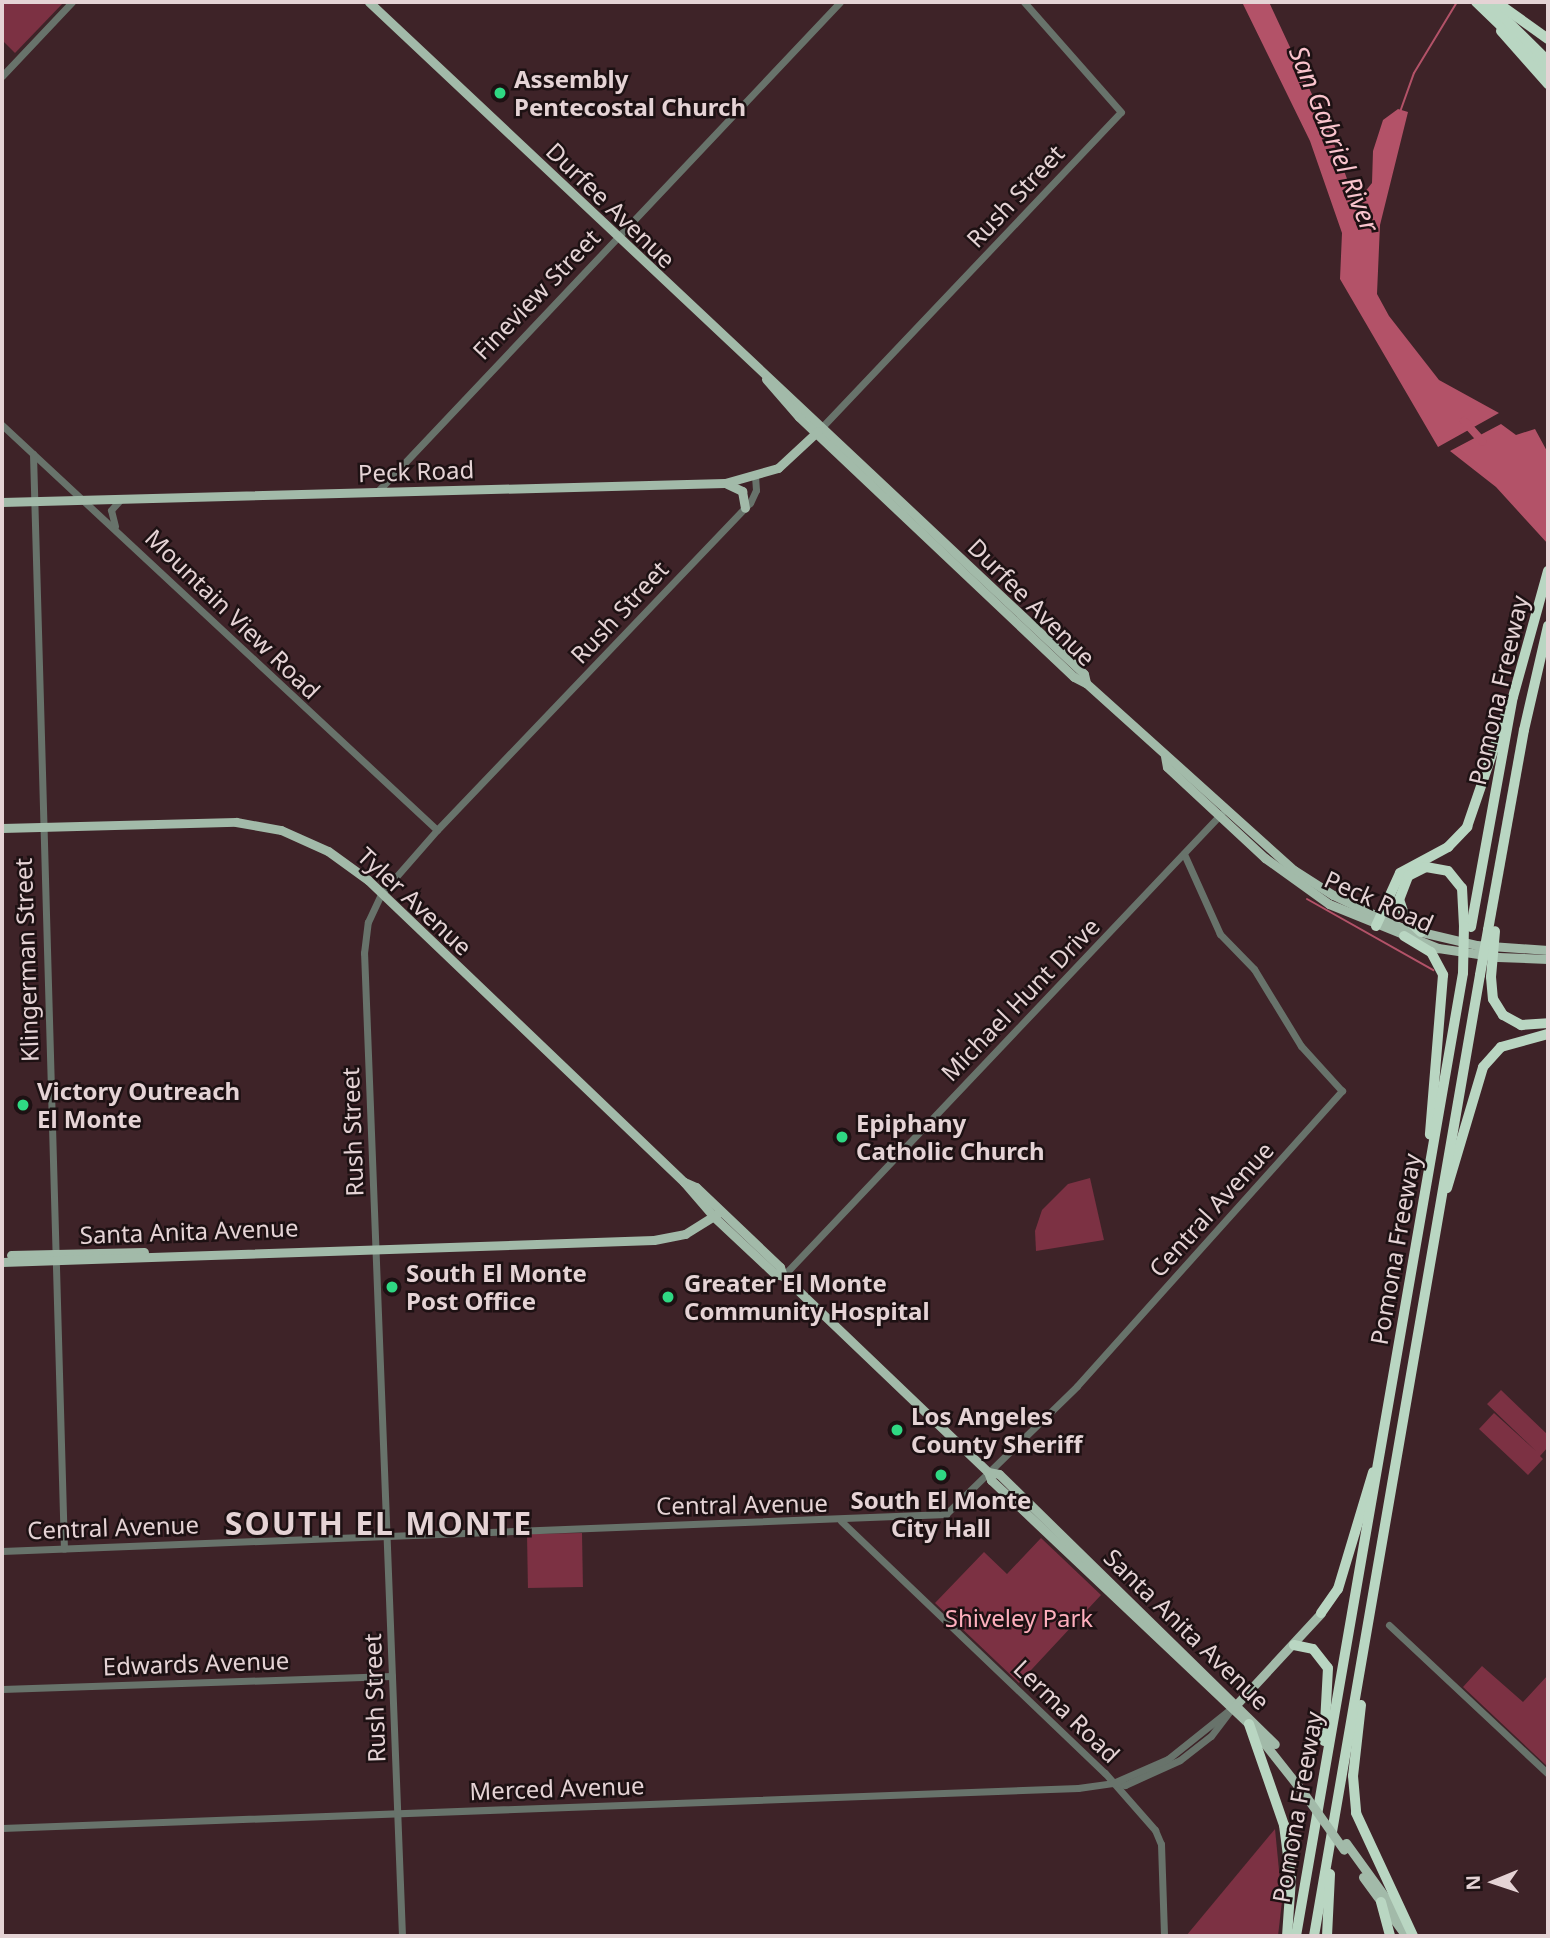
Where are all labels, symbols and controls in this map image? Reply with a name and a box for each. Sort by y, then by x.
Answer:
water label: San Gabriel River [1283,41,1385,237]
place label: Assembly Pentecostal Church [514,65,746,121]
marker: Assembly Pentecostal Church [492,85,508,101]
street label: Durfee Avenue [541,136,681,274]
street label: Rush Street [960,139,1070,253]
street label: Fineview Street [467,223,605,365]
street label: Peck Road [357,455,475,487]
street label: Mountain View Road [140,523,326,705]
street label: Durfee Avenue [962,532,1102,672]
street label: Rush Street [564,555,674,669]
street label: Pomona Freeway [1462,592,1534,788]
street label: Tyler Avenue [352,841,478,961]
street label: Klingerman Street [8,857,44,1063]
street label: Peck Road [1320,864,1438,938]
street label: Michael Hunt Drive [935,912,1105,1086]
street label: Rush Street [335,1067,369,1197]
place label: Victory Outreach El Monte [37,1077,240,1133]
marker: Victory Outreach El Monte [15,1097,31,1113]
place label: Epiphany Catholic Church [856,1109,1045,1165]
marker: Epiphany Catholic Church [834,1129,850,1145]
street label: Central Avenue [1143,1136,1279,1282]
street label: Pomona Freeway [1364,1151,1426,1347]
street label: Santa Anita Avenue [79,1213,299,1249]
place label: South El Monte Post Office [406,1259,587,1315]
place label: Greater El Monte Community Hospital [684,1269,930,1325]
marker: South El Monte Post Office [384,1279,400,1295]
marker: Greater El Monte Community Hospital [658,1287,678,1307]
place label: Los Angeles County Sheriff [911,1402,1083,1458]
marker: Los Angeles County Sheriff [889,1422,905,1438]
marker: South El Monte City Hall [933,1467,949,1483]
place label: South El Monte City Hall [851,1486,1031,1542]
street label: Central Avenue [656,1488,828,1520]
district label: SOUTH EL MONTE [227,1504,531,1542]
street label: Central Avenue [27,1510,199,1544]
street label: Santa Anita Avenue [1098,1543,1276,1715]
park label: Shiveley Park [945,1604,1093,1632]
street label: Rush Street [357,1633,391,1763]
street label: Edwards Avenue [102,1645,290,1681]
street label: Lerma Road [1008,1653,1126,1769]
street label: Pomona Freeway [1266,1709,1328,1905]
street label: Merced Avenue [469,1771,645,1805]
north arrow [1459,1847,1529,1917]
text: N [1460,1875,1486,1891]

